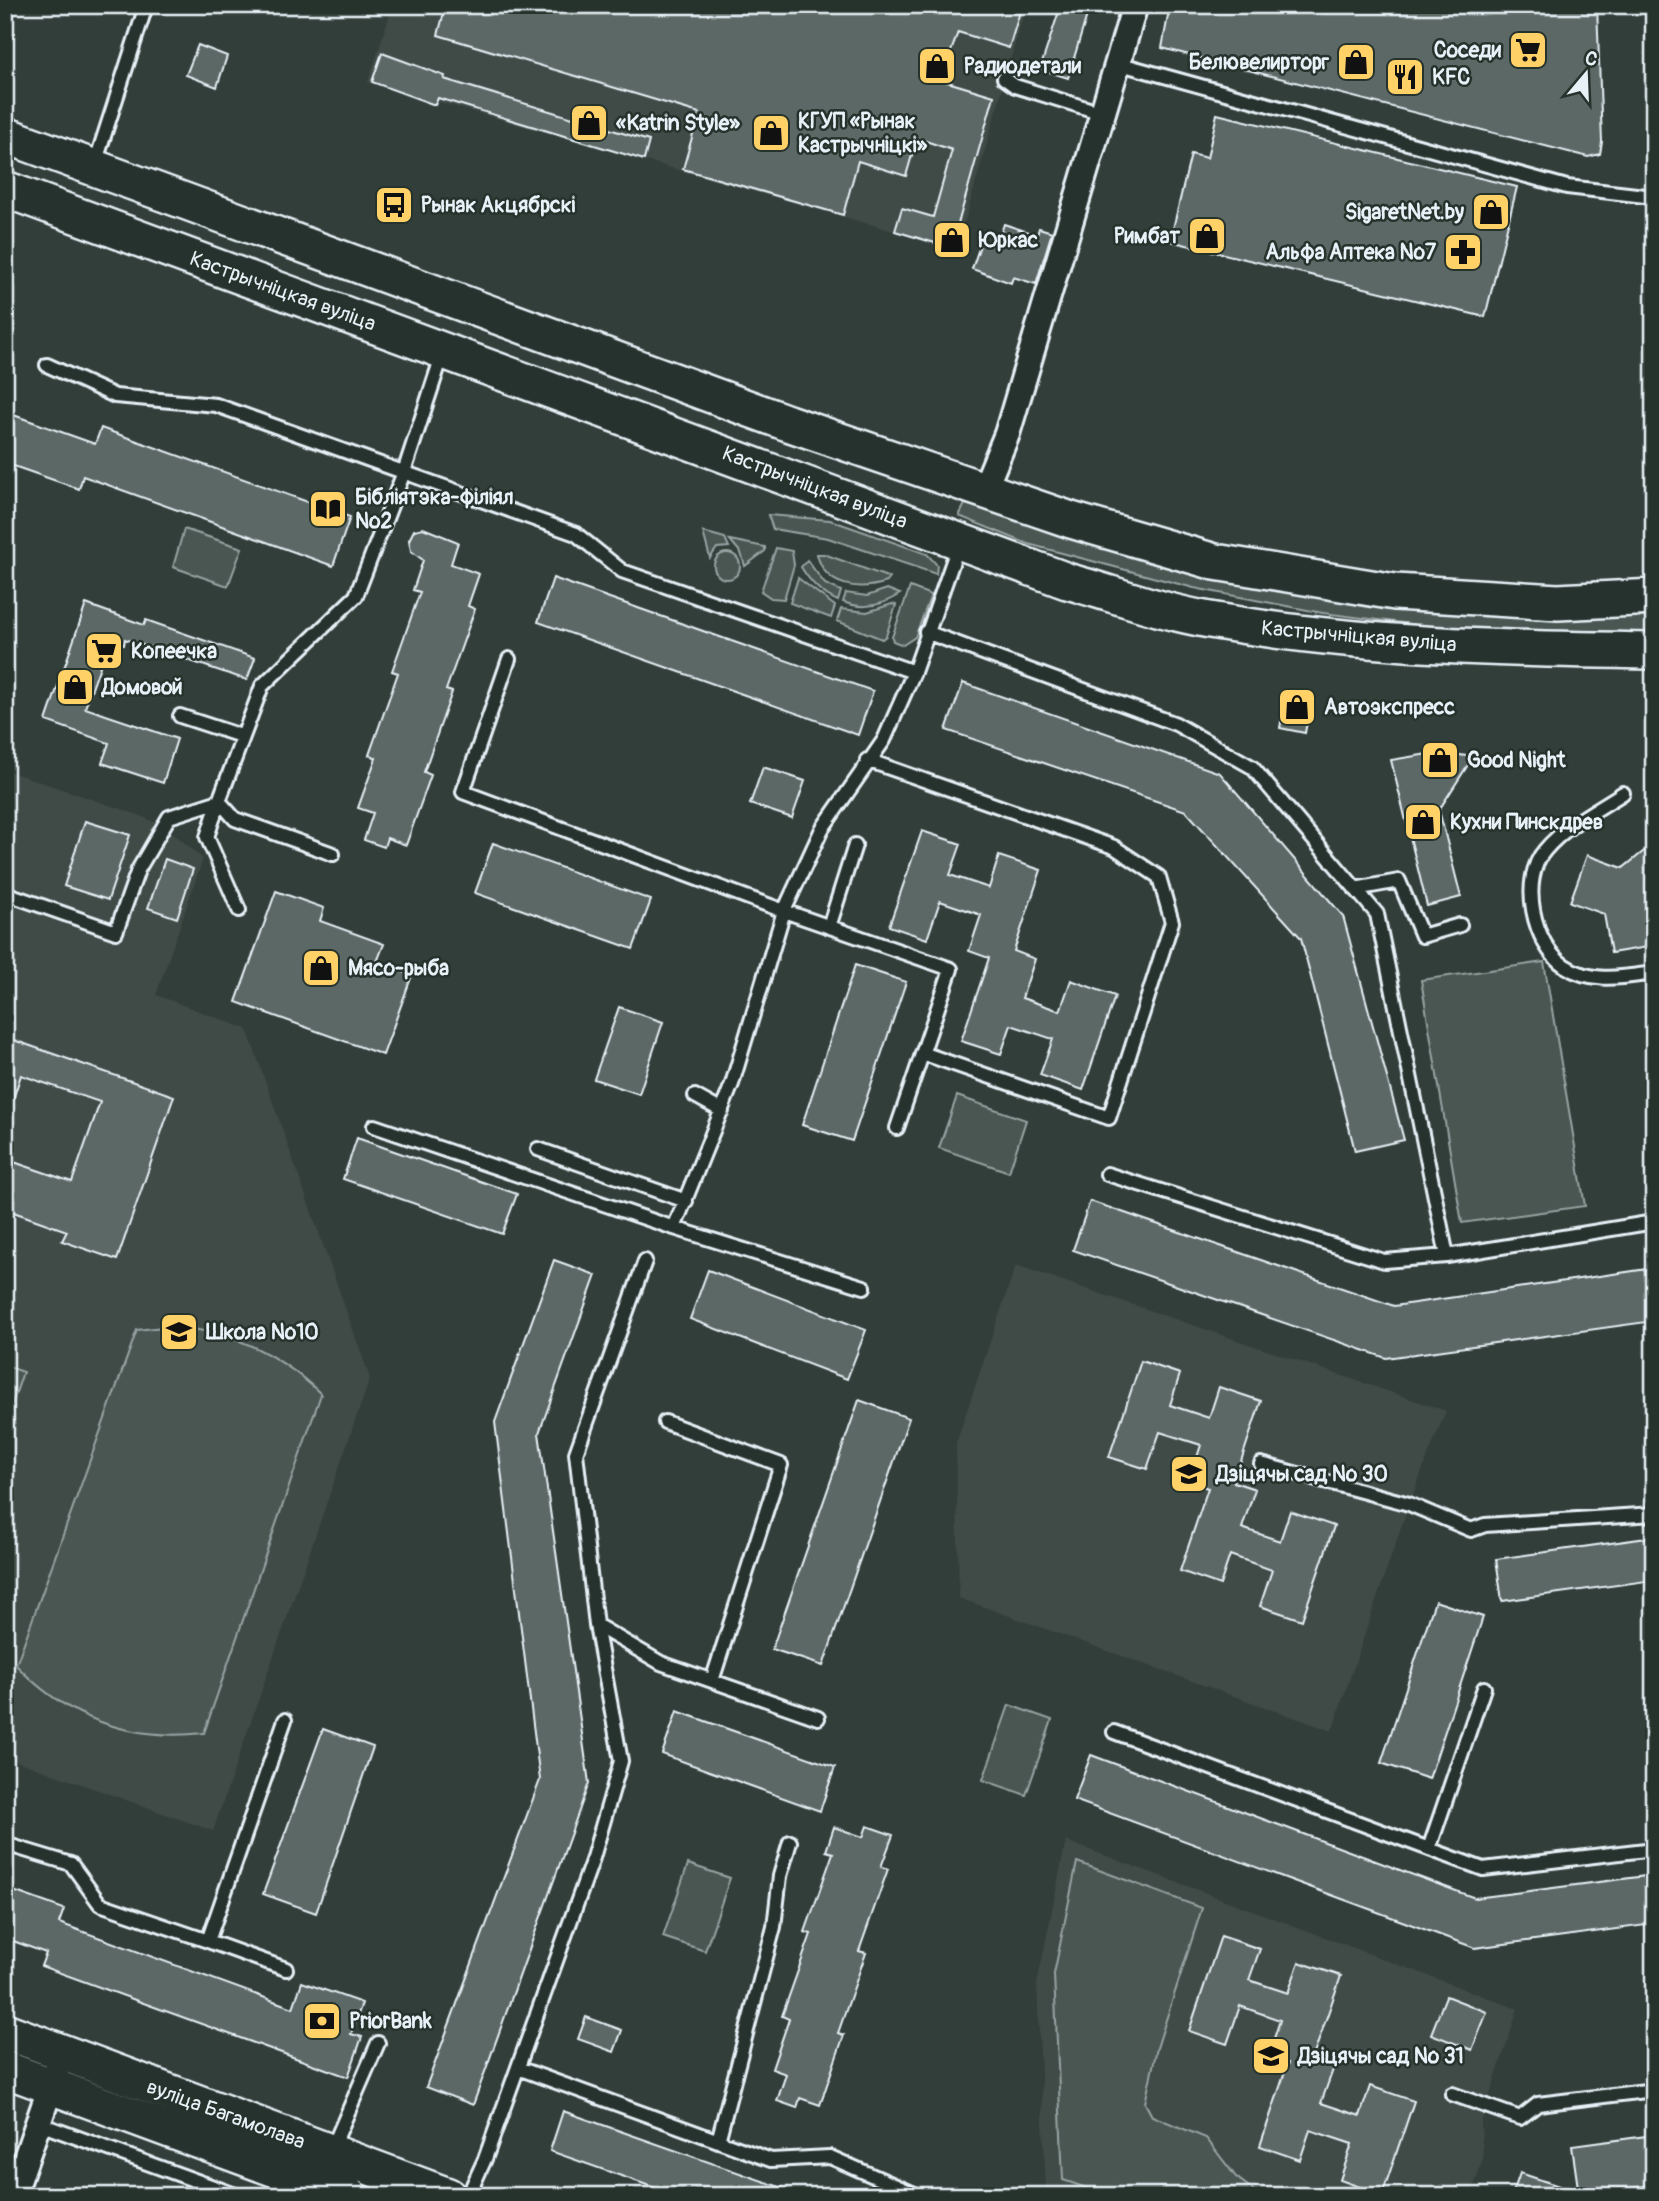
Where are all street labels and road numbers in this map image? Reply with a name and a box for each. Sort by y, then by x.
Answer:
street label: Кастрычніцкая вуліца [186,245,380,338]
street label: Кастрычніцкая вуліца [718,440,911,535]
street label: Кастрычніцкая вуліца [1260,615,1458,658]
street label: вуліца Багамолава [143,2073,309,2156]

